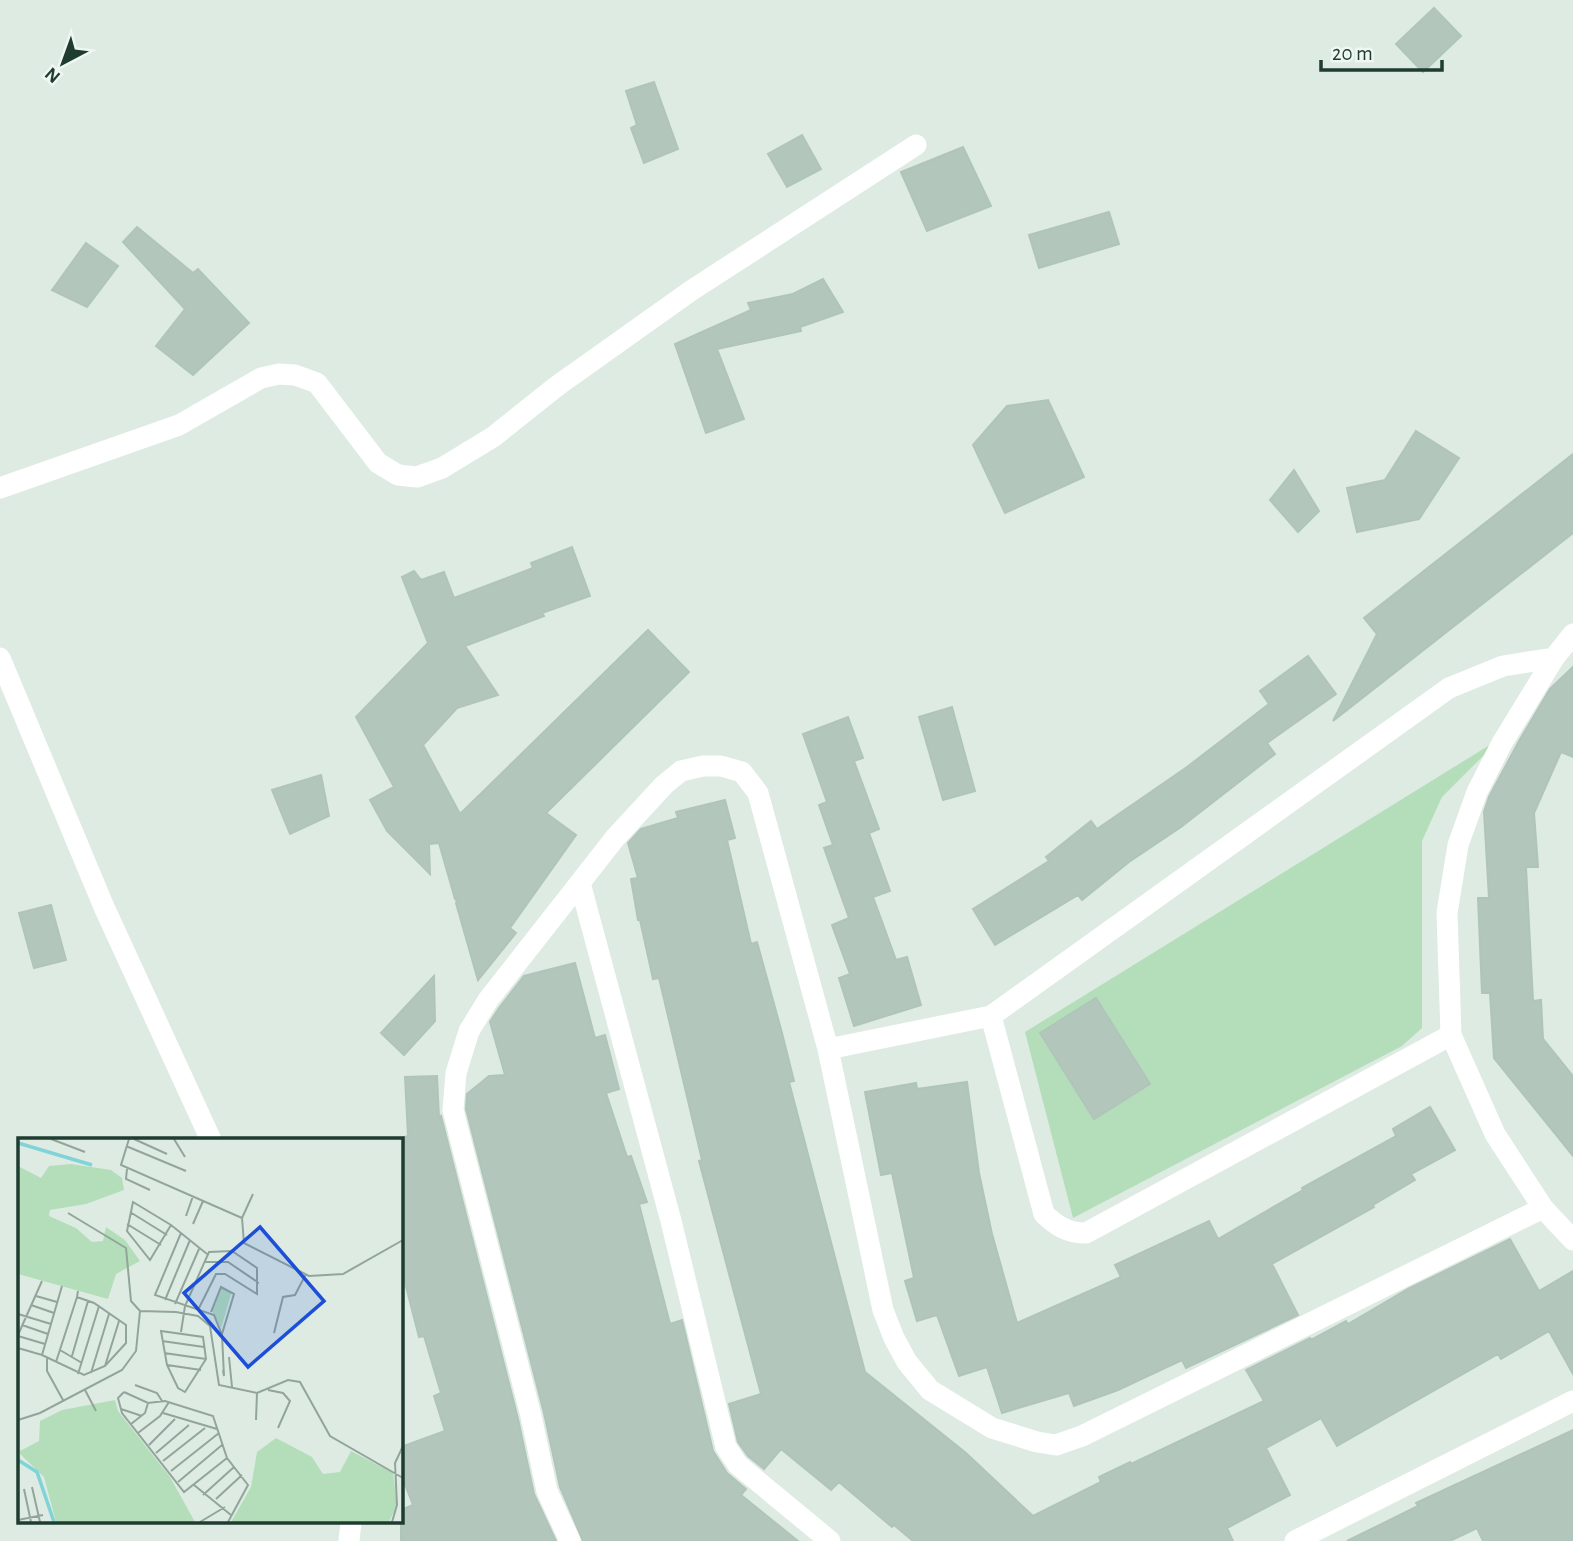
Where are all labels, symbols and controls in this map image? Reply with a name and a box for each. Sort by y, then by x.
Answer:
north arrow [28,28,98,98]
scale bar [1321,28,1442,72]
text: 20 m [1332,43,1373,64]
text: N [42,63,64,86]
inset map [18,1138,402,1524]

